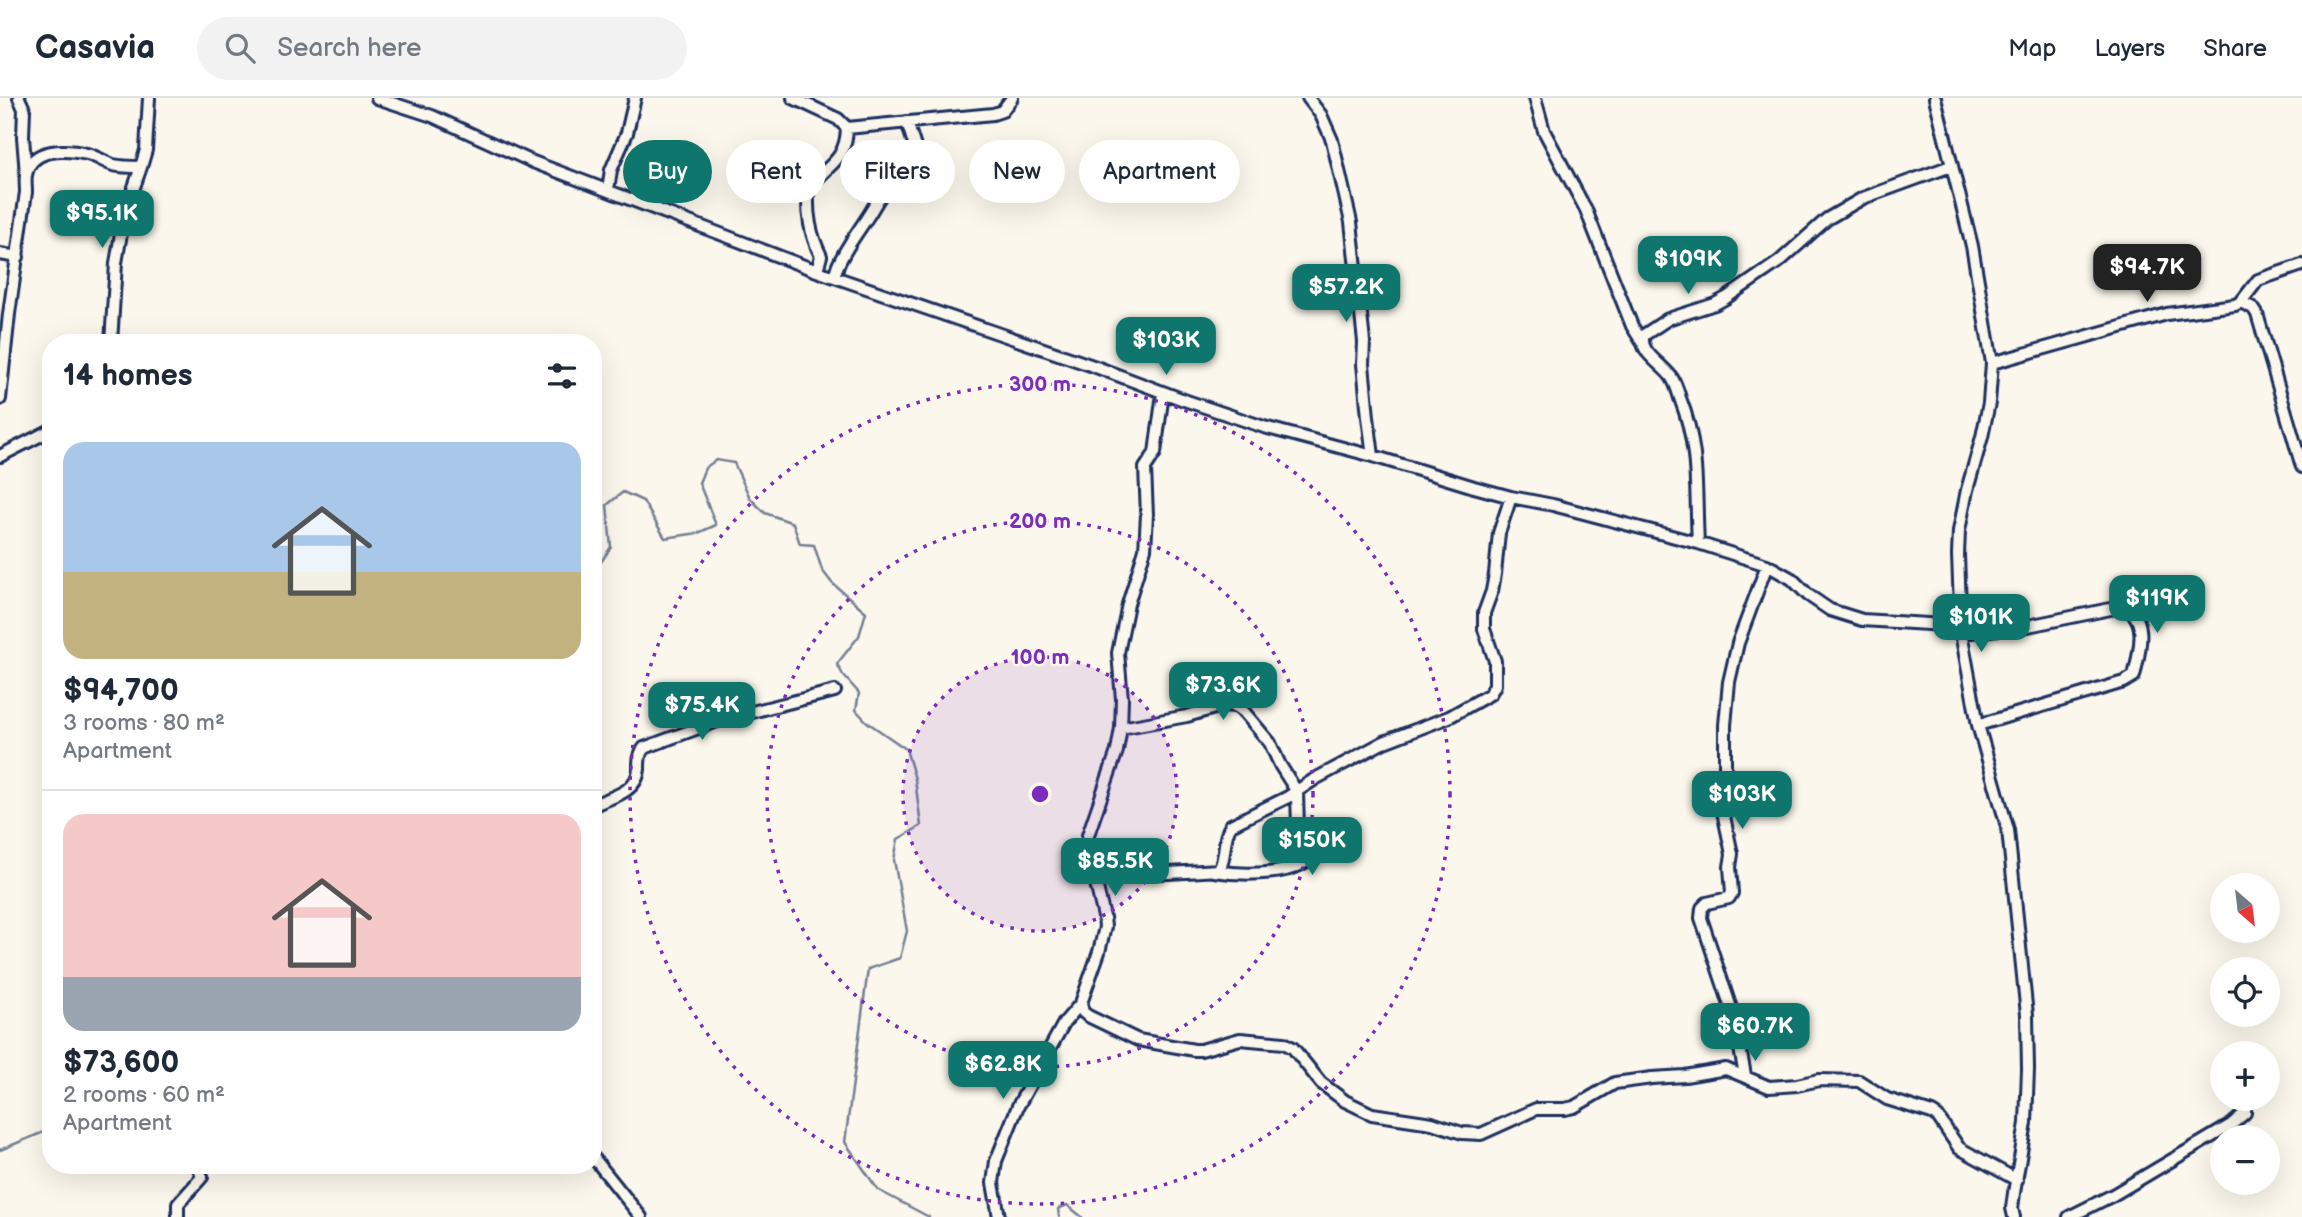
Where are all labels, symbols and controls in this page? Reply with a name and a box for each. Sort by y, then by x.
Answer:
search box [197,17,687,80]
text: Casavia [35,28,155,68]
icon: search [221,29,259,67]
text: Search here [277,33,421,64]
text: Map [2008,34,2056,63]
text: Layers [2094,34,2165,63]
text: Share [2203,34,2267,63]
chip: Buy [623,140,712,203]
chip: Rent [726,140,826,203]
chip: Filters [840,140,955,203]
chip: New [969,140,1065,203]
chip: Apartment [1079,140,1240,203]
pin: $95.1K [45,190,159,250]
text: $95.1K [66,199,138,227]
pin: $109K [1639,236,1737,296]
pin: $94.7K [2090,244,2204,304]
text: $109K [1654,245,1722,273]
text: $94.7K [2109,253,2185,281]
pin: $57.2K [1289,264,1403,324]
text: $57.2K [1308,273,1384,301]
pin: $103K [1117,317,1215,377]
text: $103K [1132,326,1200,354]
icon: filters [543,357,581,395]
text: 14 homes [63,358,192,394]
text: 300 m [1009,372,1071,397]
icon: home [259,488,385,614]
text: 200 m [1009,509,1071,534]
pin: $119K [2108,575,2206,635]
text: $119K [2125,584,2189,612]
pin: $101K [1932,594,2030,654]
text: $101K [1949,603,2013,631]
text: 100 m [1011,645,1069,670]
pin: $73.6K [1166,662,1280,722]
text: $73.6K [1185,671,1261,699]
text: $94,700 [63,673,179,709]
pin: $75.4K [645,682,759,742]
text: $75.4K [664,691,740,719]
text: 3 rooms · 80 m² [63,709,225,737]
text: Apartment [63,737,172,765]
pin: $103K [1693,772,1791,831]
text: $103K [1708,780,1776,808]
centre of rings [1028,782,1052,806]
pin: $150K [1263,818,1361,877]
text: $150K [1278,826,1346,854]
pin: $85.5K [1058,838,1172,898]
text: $85.5K [1077,847,1153,875]
icon: home [259,860,385,986]
north arrow [2210,873,2280,943]
map controls [2210,873,2280,1195]
button: locate [2210,957,2280,1027]
pin: $60.7K [1698,1004,1812,1063]
text: $60.7K [1717,1012,1793,1040]
button: + [2210,1041,2280,1111]
pin: $62.8K [946,1042,1060,1101]
text: $73,600 [63,1045,179,1081]
text: $62.8K [964,1050,1042,1078]
text: 2 rooms · 60 m² [63,1081,225,1109]
text: Apartment [63,1109,172,1137]
button: − [2210,1125,2280,1195]

